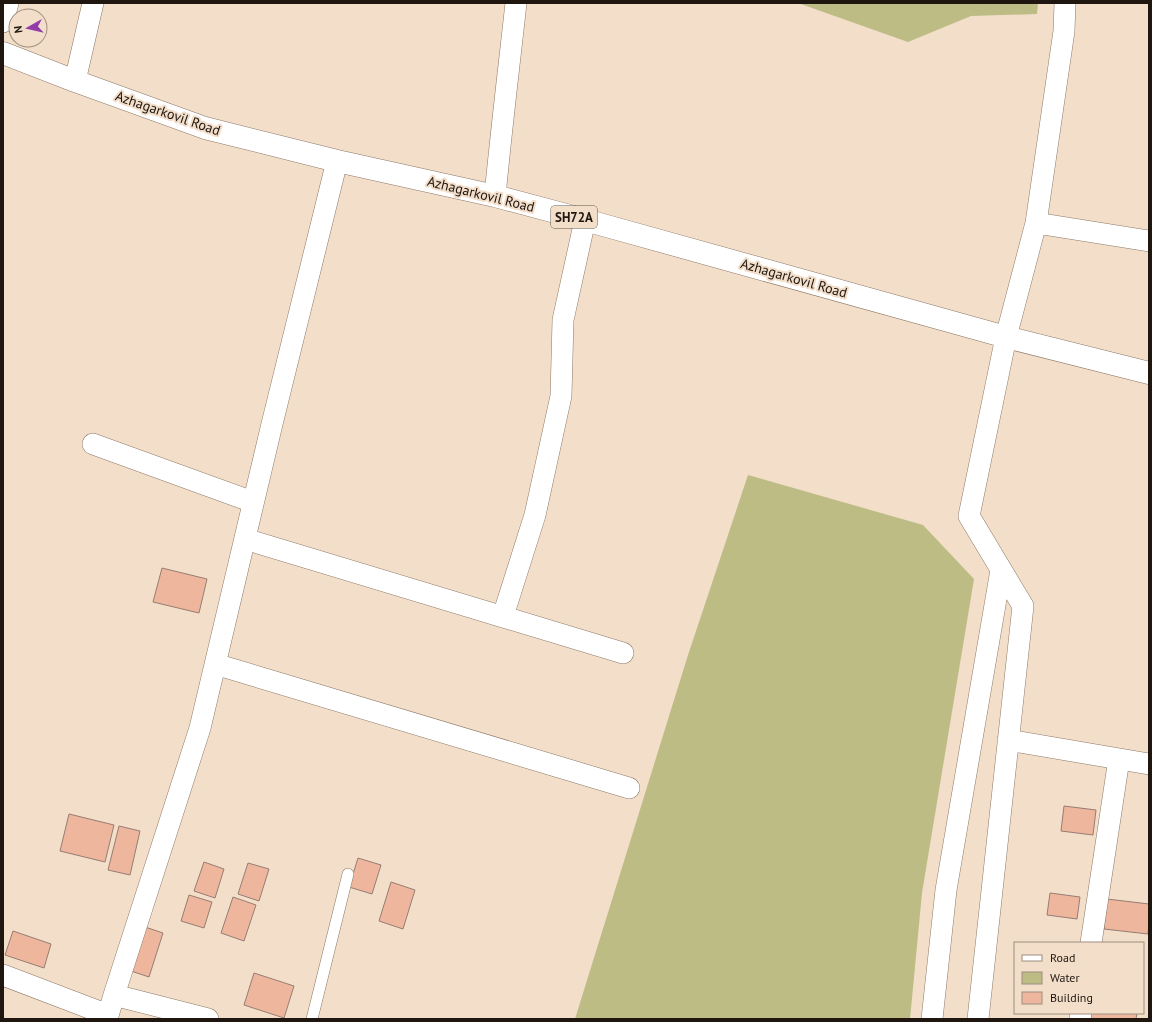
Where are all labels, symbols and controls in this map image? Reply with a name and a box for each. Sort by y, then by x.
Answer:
north arrow [8,8,48,48]
text: N [11,25,26,34]
street label: Azhagarkovil Road [113,87,223,139]
street label: Azhagarkovil Road [426,172,536,216]
road number: SH72A [551,206,597,228]
street label: Azhagarkovil Road [739,254,849,302]
legend [1014,942,1144,1014]
text: Road [1050,950,1075,965]
text: Water [1050,970,1080,985]
text: Building [1050,990,1093,1005]

